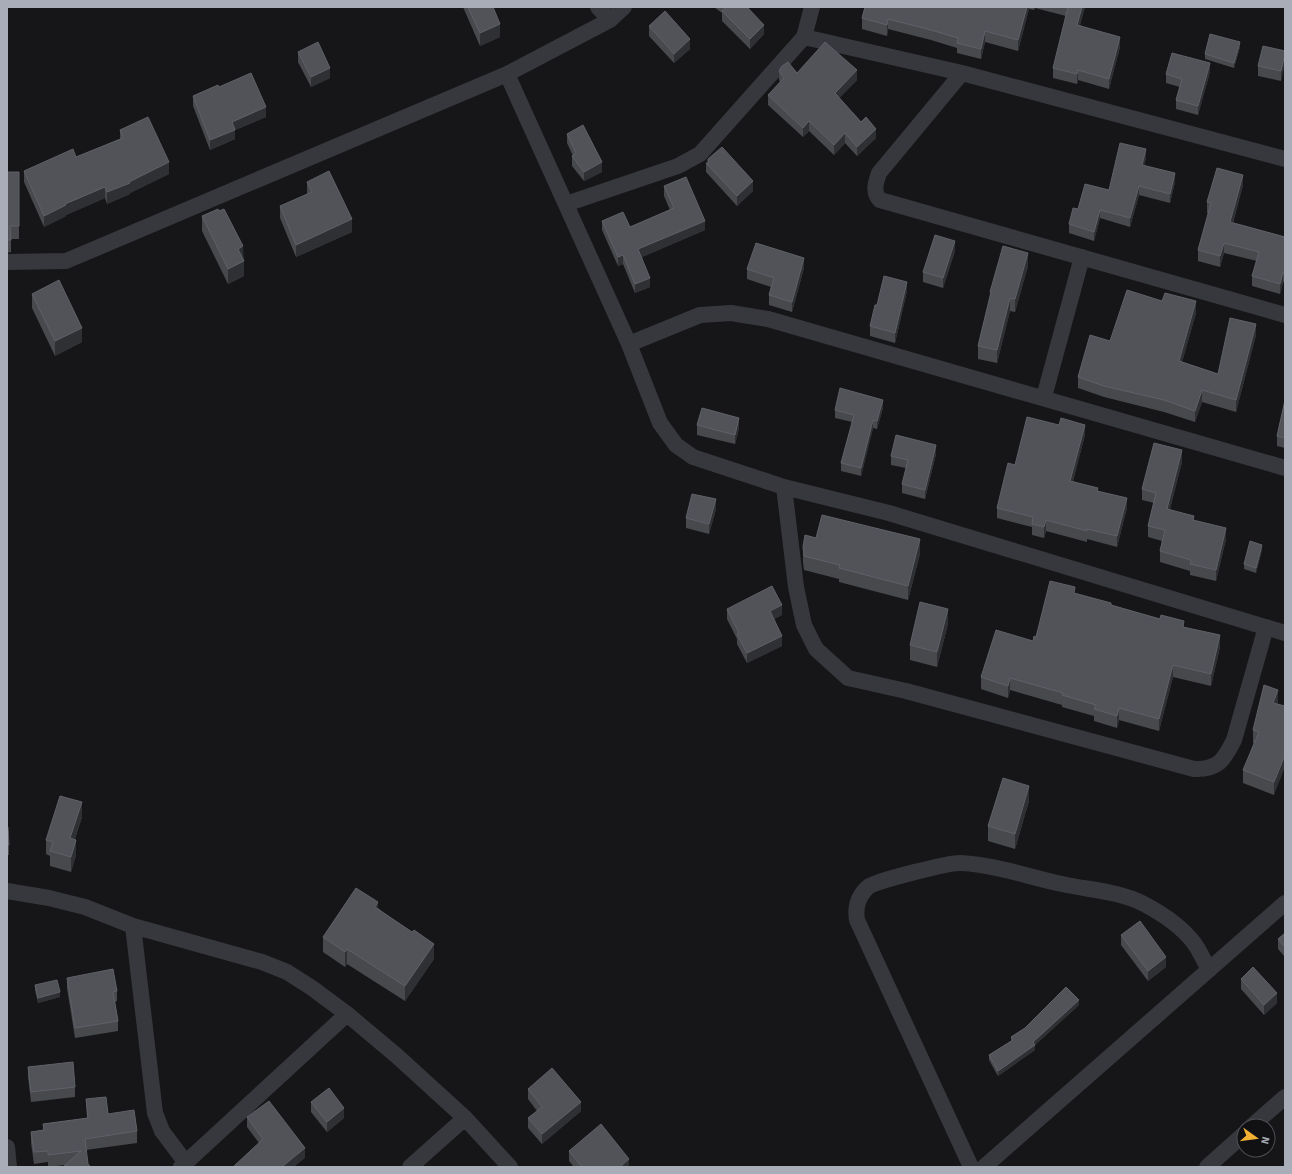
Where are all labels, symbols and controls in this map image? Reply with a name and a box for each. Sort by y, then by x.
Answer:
north arrow [1236,1118,1276,1158]
text: N [1257,1135,1273,1146]

